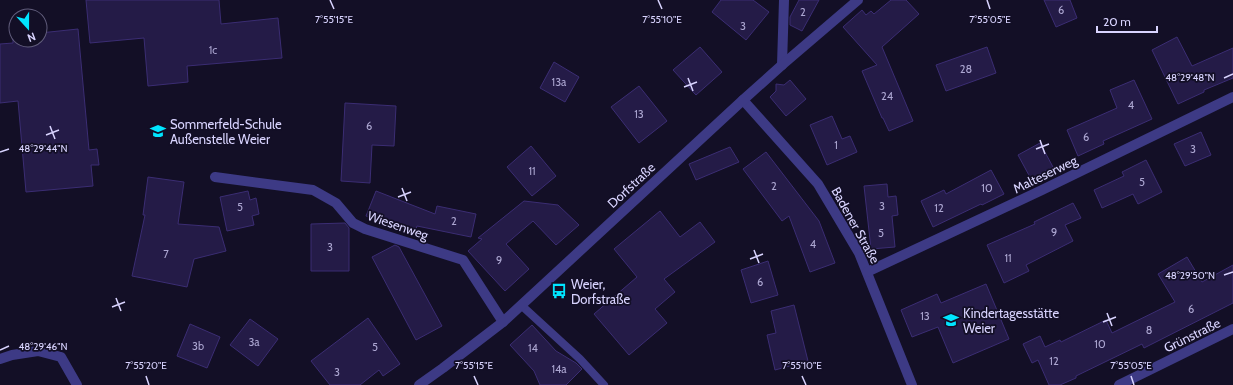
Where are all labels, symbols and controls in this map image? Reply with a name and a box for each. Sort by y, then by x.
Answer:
house number: 6 [1058,3,1064,17]
house number: 2 [800,5,806,19]
north arrow [8,8,48,48]
scale bar [1097,8,1157,34]
text: 7°55'15"E [315,13,353,26]
text: 7°55'10"E [642,13,682,26]
text: 7°55'05"E [969,13,1011,26]
text: 20 m [1103,14,1131,29]
house number: 3 [740,19,746,33]
text: N [25,29,38,45]
house number: 1c [209,43,217,57]
house number: 28 [960,62,972,76]
text: 48°29'48"N [1165,71,1215,84]
house number: 13a [552,75,567,89]
house number: 24 [881,89,894,103]
house number: 4 [1128,98,1135,112]
house number: 13 [634,107,644,121]
place label: Sommerfeld-Schule Außenstelle Weier [170,116,282,147]
house number: 6 [366,119,372,133]
school or university icon: Sommerfeld-Schule Außenstelle Weier [149,122,167,140]
house number: 6 [1083,130,1089,144]
house number: 1 [834,138,838,152]
text: 48°29'44"N [19,142,67,155]
house number: 3 [1190,142,1196,156]
street label: Malteserweg [1010,151,1080,196]
street label: Dorfstraße [604,159,658,211]
house number: 11 [528,164,536,178]
house number: 5 [1139,175,1145,189]
house number: 2 [771,179,777,193]
house number: 10 [981,181,993,195]
street label: Badener Straße [828,184,884,266]
house number: 3 [879,199,885,213]
house number: 5 [237,200,243,214]
house number: 12 [934,201,944,215]
street label: Wiesenweg [365,207,431,243]
house number: 2 [451,214,457,228]
house number: 9 [1051,225,1057,239]
house number: 5 [878,226,884,240]
house number: 4 [810,237,817,251]
house number: 3 [327,240,333,254]
house number: 7 [163,247,169,261]
house number: 11 [1004,251,1012,265]
house number: 9 [496,253,502,267]
text: 48°29'50"N [1165,269,1215,282]
house number: 6 [757,275,763,289]
place label: Weier, Dorfstraße [571,276,630,307]
bus stop icon: Weier, Dorfstraße [550,282,568,300]
house number: 6 [1188,302,1194,316]
place label: Kindertagesstätte Weier [963,305,1059,336]
house number: 13 [920,309,930,323]
school or university icon: Kindertagesstätte Weier [942,311,960,329]
street label: Grünstraße [1161,314,1223,356]
house number: 8 [1146,323,1152,337]
house number: 3a [248,335,260,349]
house number: 10 [1094,337,1106,351]
house number: 3b [192,339,204,353]
text: 48°29'46"N [19,340,67,353]
house number: 5 [372,340,378,354]
house number: 14 [528,341,539,355]
house number: 12 [1049,354,1059,368]
text: 7°55'20"E [125,359,167,372]
text: 7°55'15"E [455,359,493,372]
text: 7°55'10"E [782,359,822,372]
text: 7°55'05"E [1110,359,1152,372]
house number: 14a [551,362,567,376]
house number: 3 [334,365,340,379]

